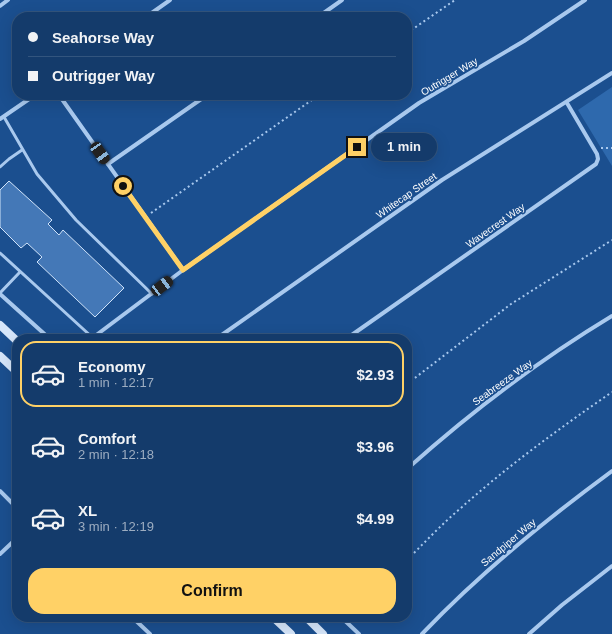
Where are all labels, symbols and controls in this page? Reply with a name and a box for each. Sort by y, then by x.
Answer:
text: Seahorse Way [52,29,154,46]
street label: Outrigger Way [419,55,480,98]
text: Outrigger Way [52,67,155,84]
callout: 1 min [371,133,437,161]
route end [348,138,366,156]
text: 1 min [387,139,421,154]
car [88,140,112,166]
street label: Whitecap Street [374,170,439,220]
route start [114,177,132,195]
street label: Wavecrest Way [464,201,527,250]
car [149,274,175,298]
icon: car [30,356,66,392]
street label: Seabreeze Way [470,357,534,408]
text: Economy [78,358,146,375]
text: $2.93 [356,366,394,383]
text: 1 min · 12:17 [78,375,154,390]
icon: car [30,428,66,464]
text: Comfort [78,430,136,447]
text: $3.96 [356,438,394,455]
text: 2 min · 12:18 [78,447,154,462]
icon: car [30,500,66,536]
text: XL [78,502,97,519]
text: $4.99 [356,510,394,527]
street label: Sandpiper Way [479,516,538,568]
text: 3 min · 12:19 [78,519,154,534]
button: Confirm [28,568,396,614]

